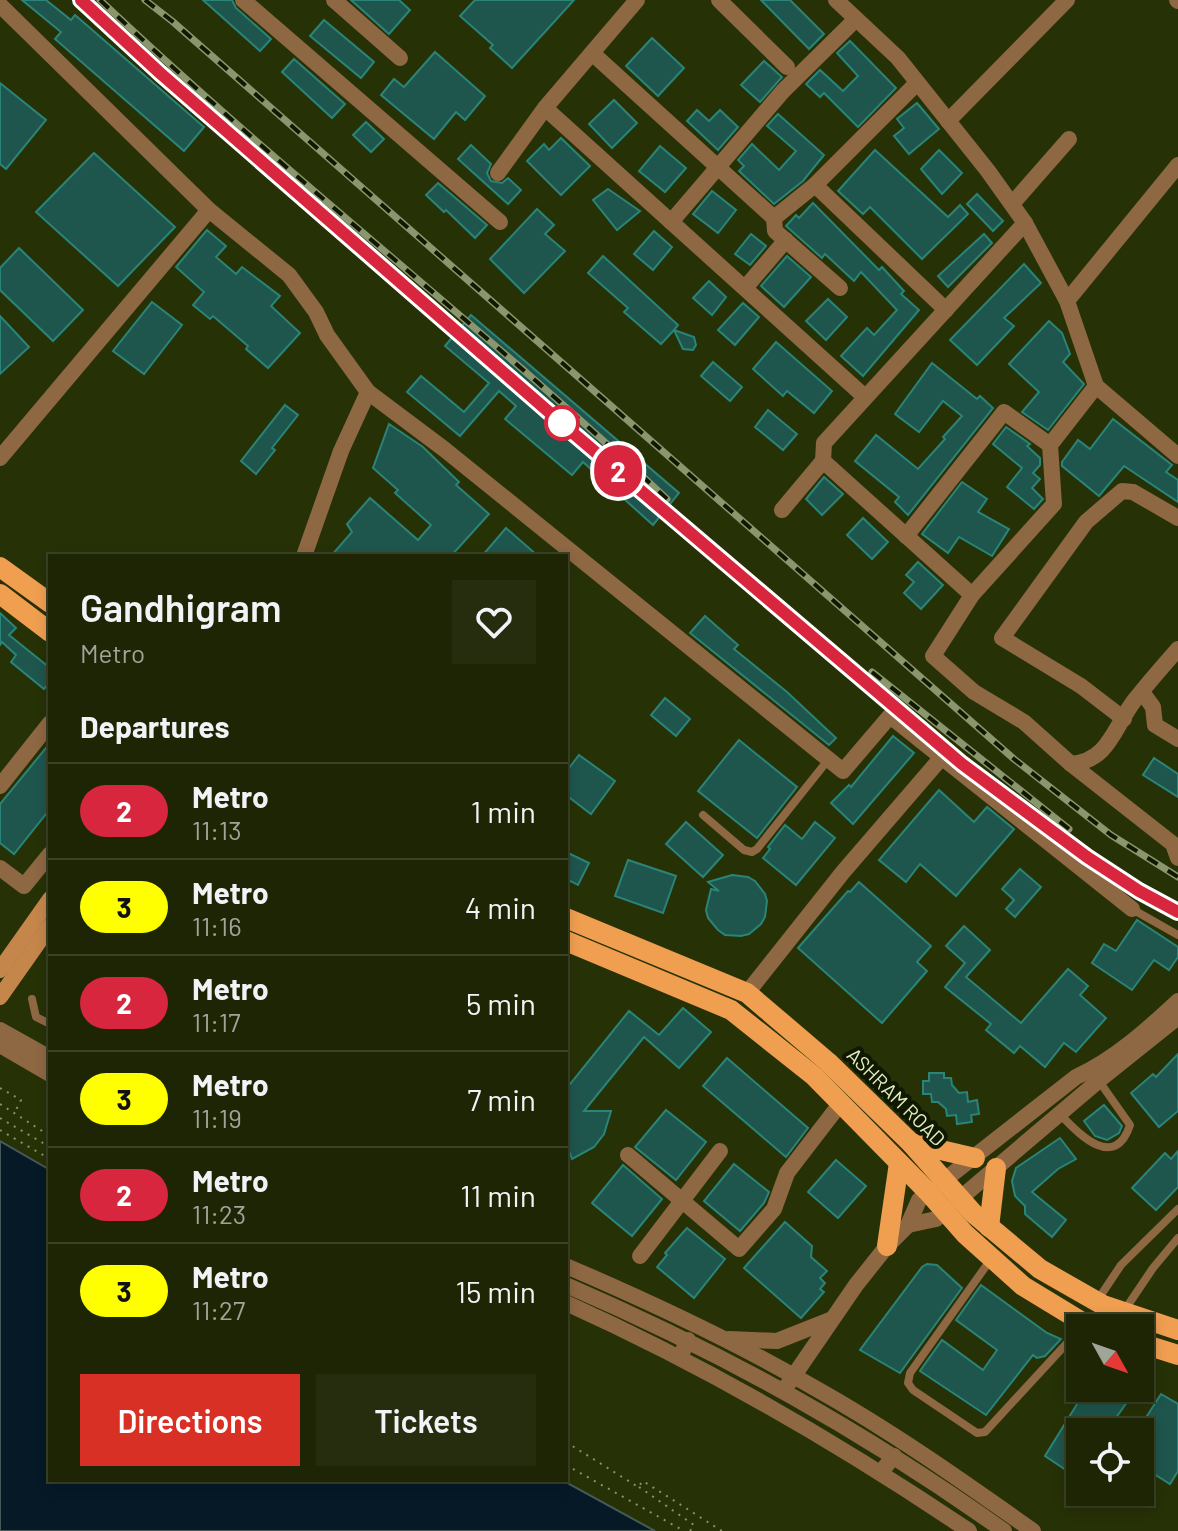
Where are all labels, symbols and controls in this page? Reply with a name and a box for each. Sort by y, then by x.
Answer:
unlabelled marker [545,406,579,440]
line badge: 2 [592,445,644,497]
text: 2 [610,454,626,488]
button: heart [452,580,536,664]
text: Gandhigram [80,584,281,630]
text: Metro [80,637,145,668]
text: Departures [80,708,230,744]
text: Metro [192,778,269,814]
text: 1 min [471,793,536,829]
text: 2 [116,794,132,828]
text: 11:13 [192,814,242,845]
text: Metro [192,874,269,910]
text: 4 min [465,889,536,925]
text: 3 [116,890,132,924]
text: 11:16 [192,910,242,941]
text: Metro [192,970,269,1006]
text: 5 min [466,985,536,1021]
text: 2 [116,986,132,1020]
text: 11:17 [192,1006,241,1037]
street label: ASHRAM ROAD [843,1042,951,1150]
text: Metro [192,1066,269,1102]
text: 7 min [467,1081,536,1117]
text: 3 [116,1082,132,1116]
text: 11:19 [192,1102,242,1133]
text: Metro [192,1162,269,1198]
text: 11 min [460,1177,536,1213]
text: 2 [116,1178,132,1212]
text: 11:23 [192,1198,246,1229]
text: Metro [192,1258,269,1294]
text: 15 min [455,1273,536,1309]
text: 3 [116,1274,132,1308]
text: 11:27 [192,1294,245,1325]
north arrow [1066,1314,1154,1402]
map controls [1066,1314,1154,1506]
button: Directions [80,1374,300,1466]
button: Tickets [316,1374,536,1466]
button: locate [1066,1418,1154,1506]

